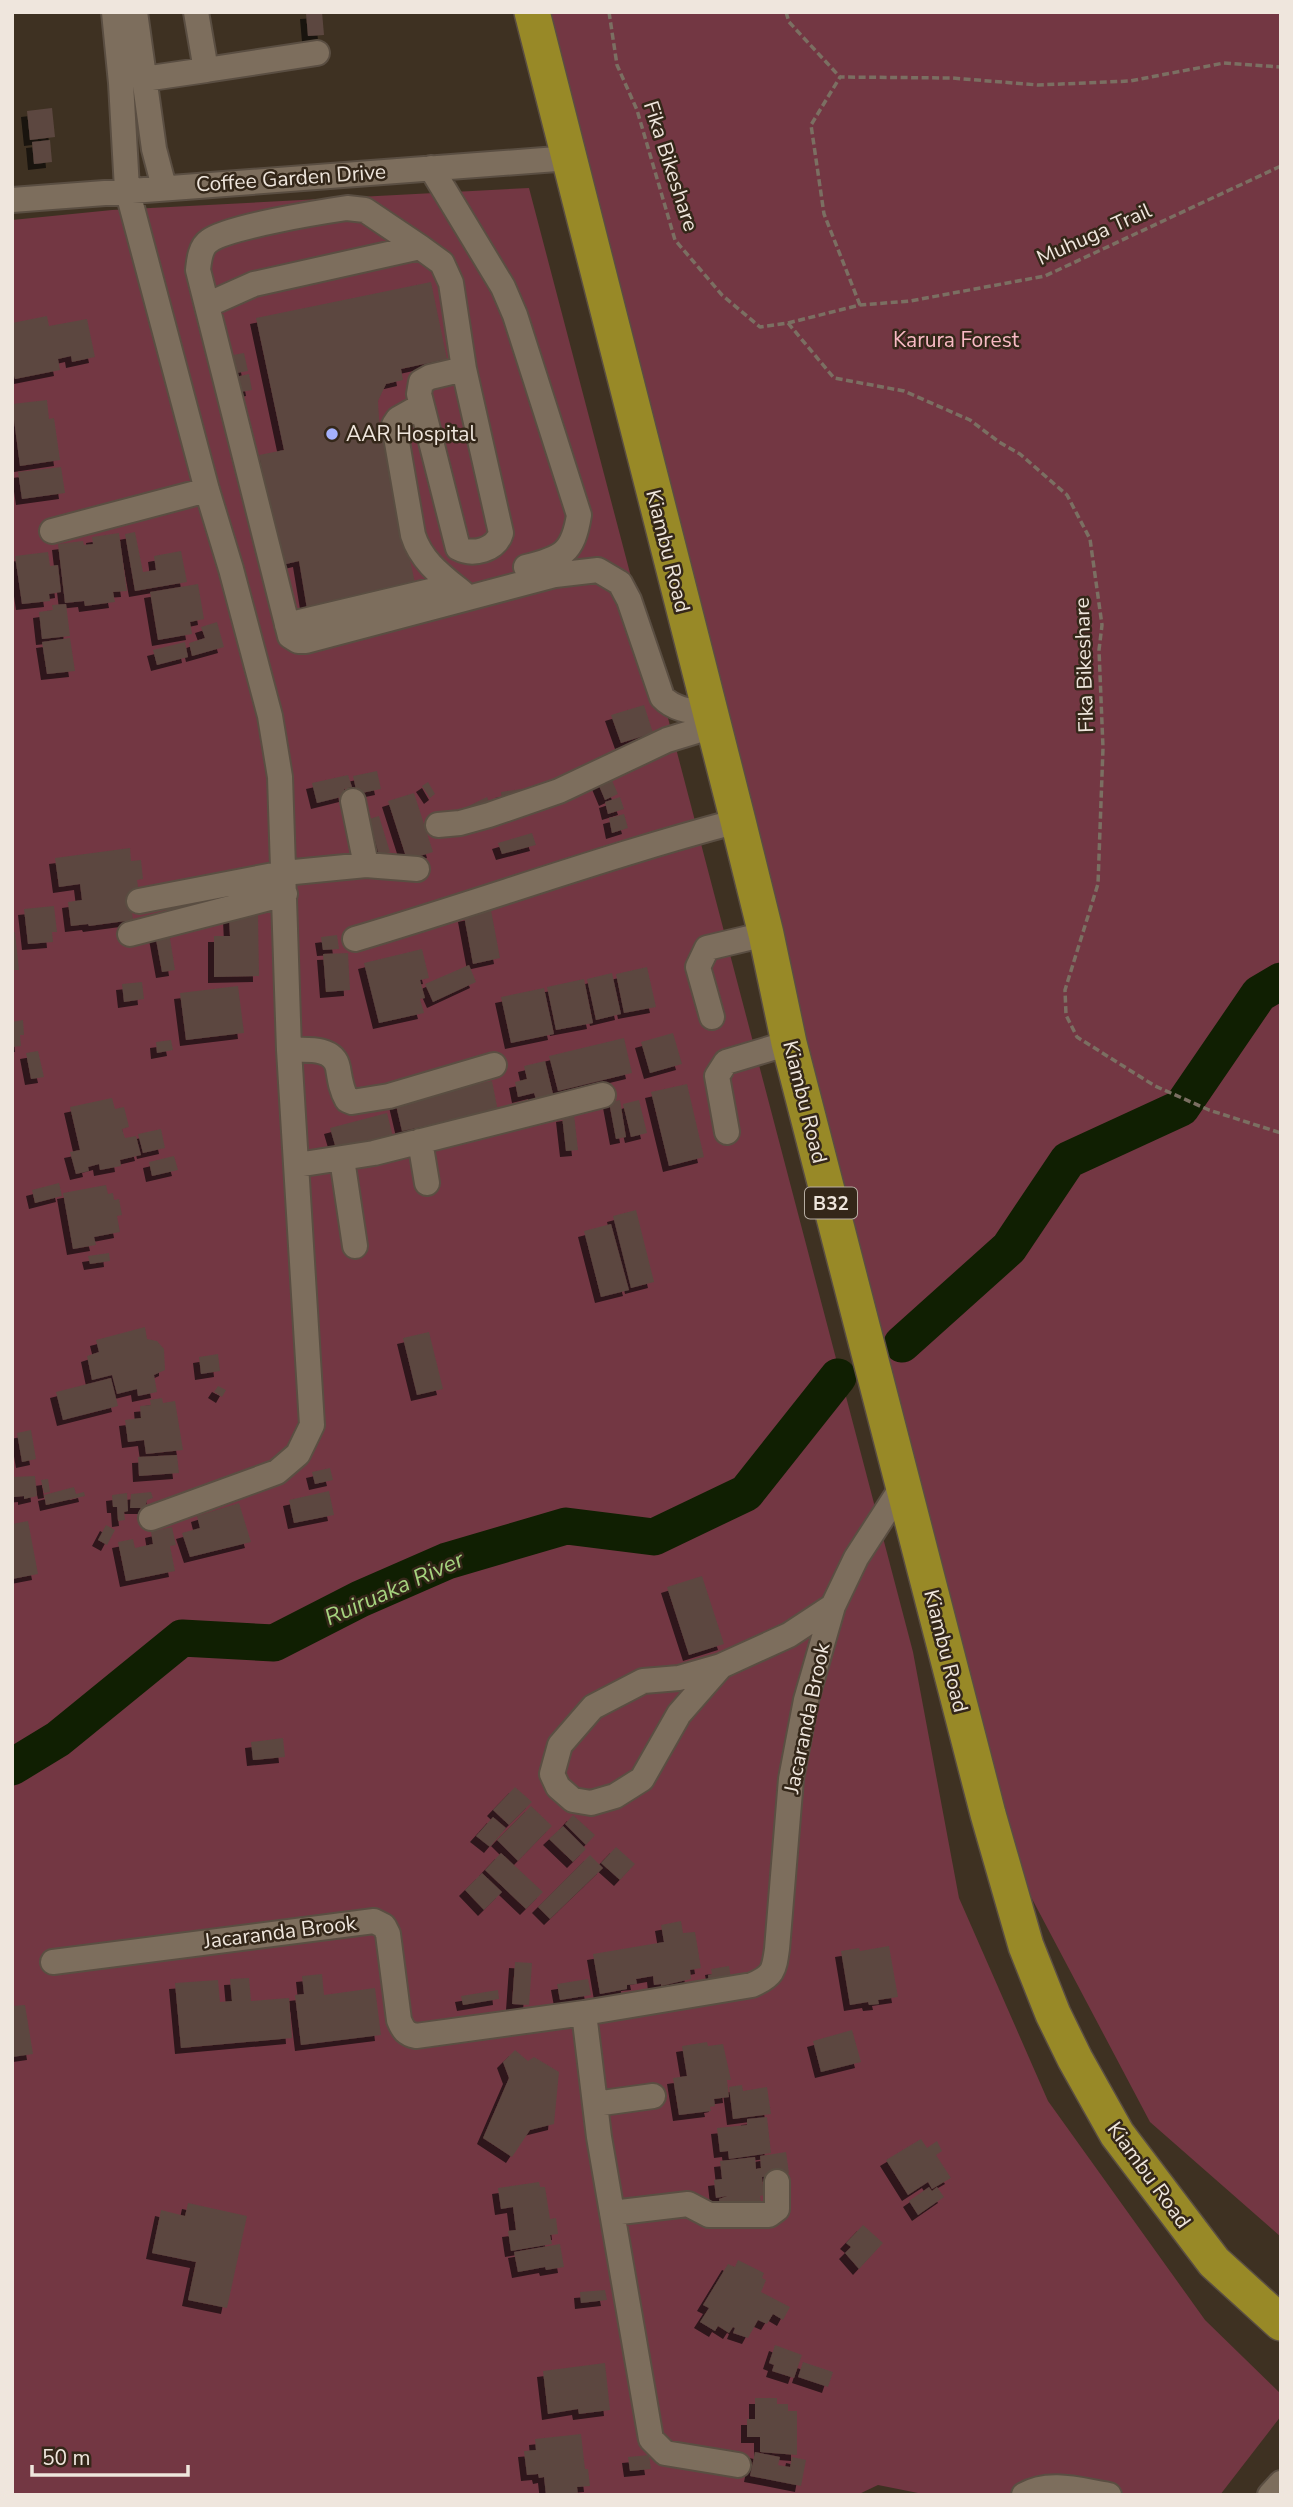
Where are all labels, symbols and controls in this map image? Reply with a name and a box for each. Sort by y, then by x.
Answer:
street label: Fika Bikeshare [637,97,705,235]
street label: Coffee Garden Drive [195,157,387,199]
street label: Muhuga Trail [1032,196,1157,272]
park label: Karura Forest [893,326,1020,354]
place label: AAR Hospital [346,420,476,448]
marker: AAR Hospital [324,426,340,442]
street label: Kiambu Road [639,487,697,615]
street label: Fika Bikeshare [1068,597,1100,733]
street label: Kiambu Road [776,1038,834,1166]
road number: B32 [805,1188,857,1218]
water label: Ruiruaka River [320,1544,469,1633]
street label: Kiambu Road [917,1587,975,1715]
street label: Jacaranda Brook [777,1640,837,1797]
street label: Jacaranda Brook [201,1909,358,1955]
street label: Kiambu Road [1101,2116,1197,2234]
scale bar [32,2434,187,2478]
text: 50 m [42,2444,91,2472]

